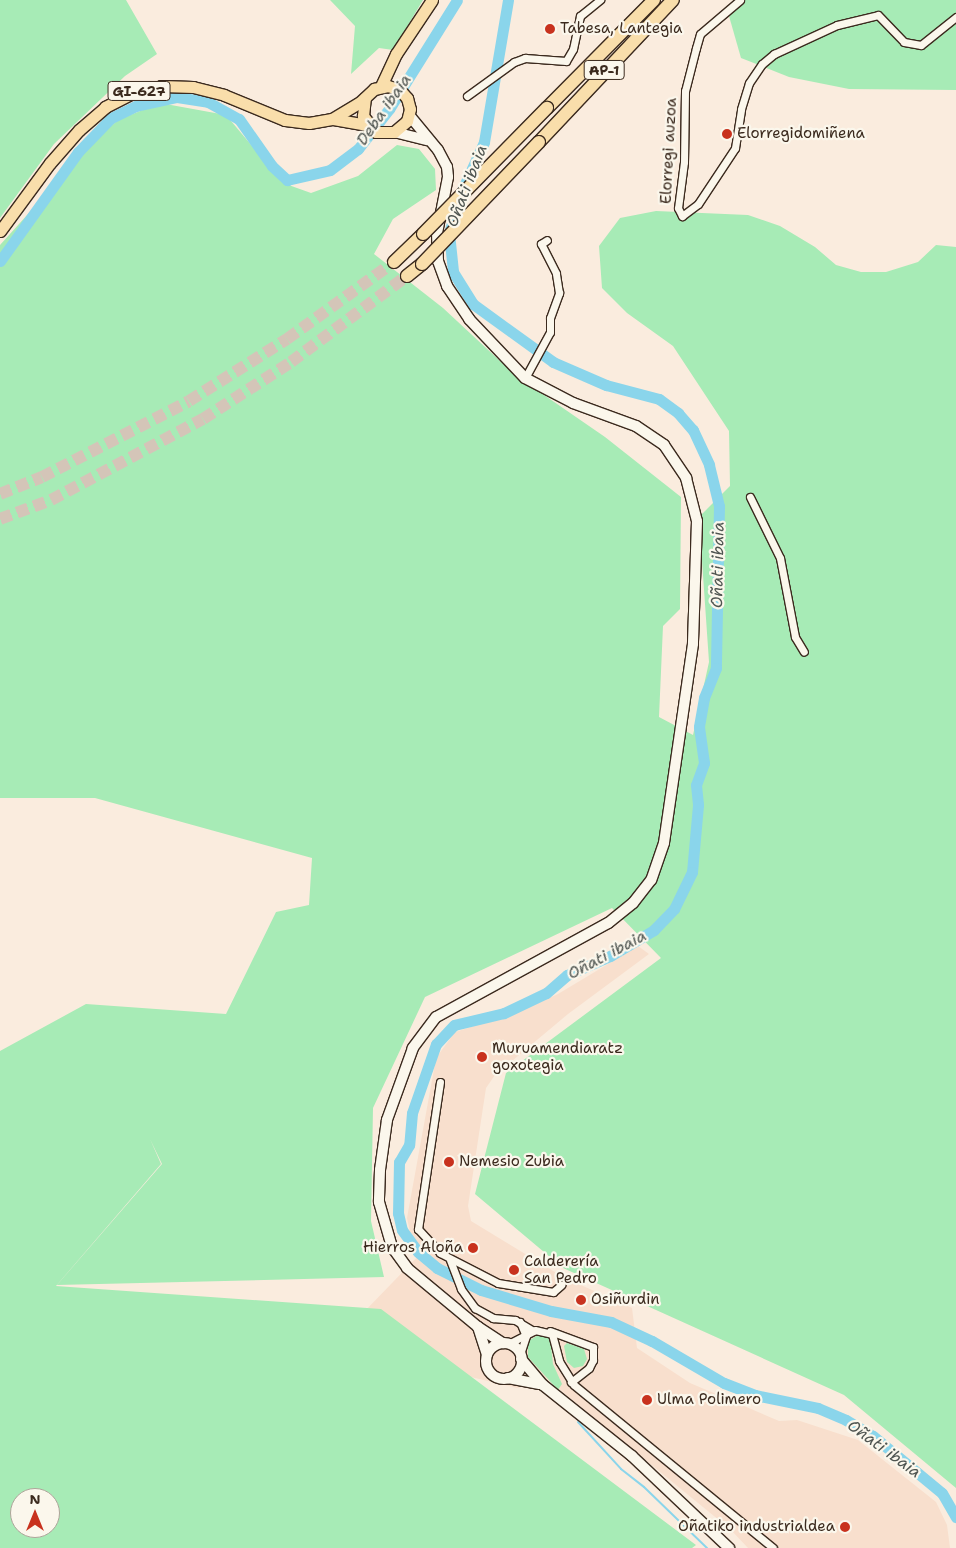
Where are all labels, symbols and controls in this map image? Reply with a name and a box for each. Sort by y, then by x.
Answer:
place label: Tabesa, Lantegia [560,20,682,38]
marker: Tabesa, Lantegia [544,23,556,35]
road number: AP-1 [583,58,625,82]
water label: Deba ibaia [352,71,416,149]
road number: GI-627 [106,80,172,102]
street label: Elorregi auzoa [657,97,681,205]
place label: Elorregidomiñena [737,125,865,143]
marker: Elorregidomiñena [721,128,733,140]
water label: Oñati ibaia [443,142,491,230]
water label: Oñati ibaia [708,522,728,608]
water label: Oñati ibaia [564,926,650,984]
place label: Muruamendiaratz goxotegia [492,1039,623,1074]
marker: Muruamendiaratz goxotegia [476,1051,488,1063]
place label: Nemesio Zubia [459,1153,564,1171]
marker: Nemesio Zubia [443,1156,455,1168]
place label: Hierros Aloña [363,1239,463,1257]
marker: Hierros Aloña [467,1242,479,1254]
place label: Calderería San Pedro [524,1252,598,1287]
marker: Calderería San Pedro [508,1264,520,1276]
place label: Osiñurdin [591,1291,659,1309]
marker: Osiñurdin [575,1294,587,1306]
place label: Ulma Polimero [657,1391,761,1409]
marker: Ulma Polimero [641,1394,653,1406]
water label: Oñati ibaia [843,1416,925,1482]
north arrow [10,1488,60,1538]
text: N [29,1490,41,1508]
place label: Oñatiko industrialdea [678,1518,835,1536]
marker: Oñatiko industrialdea [839,1521,851,1533]

